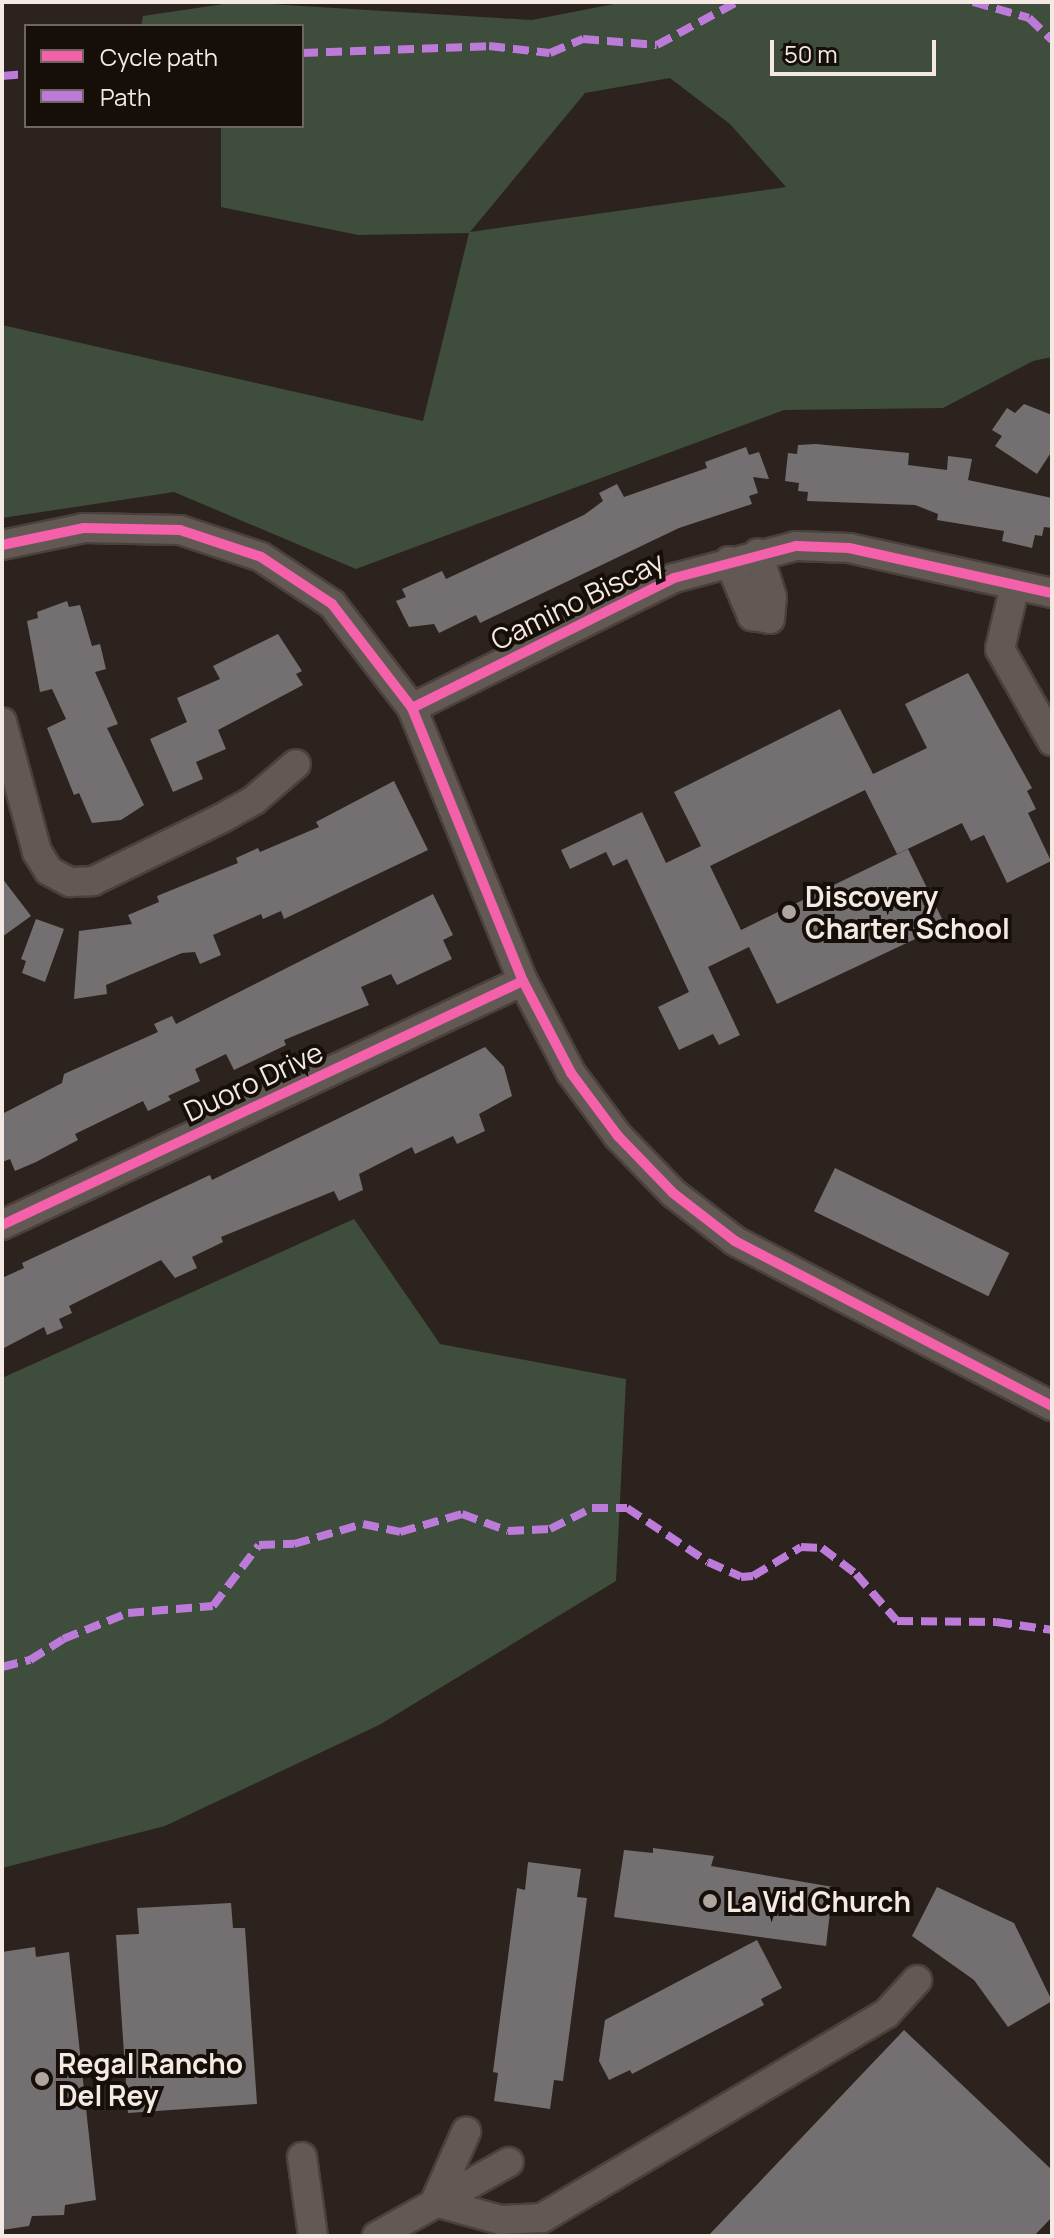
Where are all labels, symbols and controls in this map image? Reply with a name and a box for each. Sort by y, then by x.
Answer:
legend [24,24,304,128]
scale bar [774,24,940,74]
text: 50 m [784,37,838,70]
text: Cycle path [100,40,218,73]
text: Path [100,80,151,113]
street label: Camino Biscay [485,544,669,656]
place label: Discovery Charter School [805,879,1010,945]
marker: Discovery Charter School [780,903,798,921]
street label: Duoro Drive [178,1034,328,1128]
place label: La Vid Church [726,1884,911,1918]
marker: La Vid Church [701,1892,719,1910]
place label: Regal Rancho Del Rey [58,2046,243,2112]
marker: Regal Rancho Del Rey [33,2070,51,2088]

